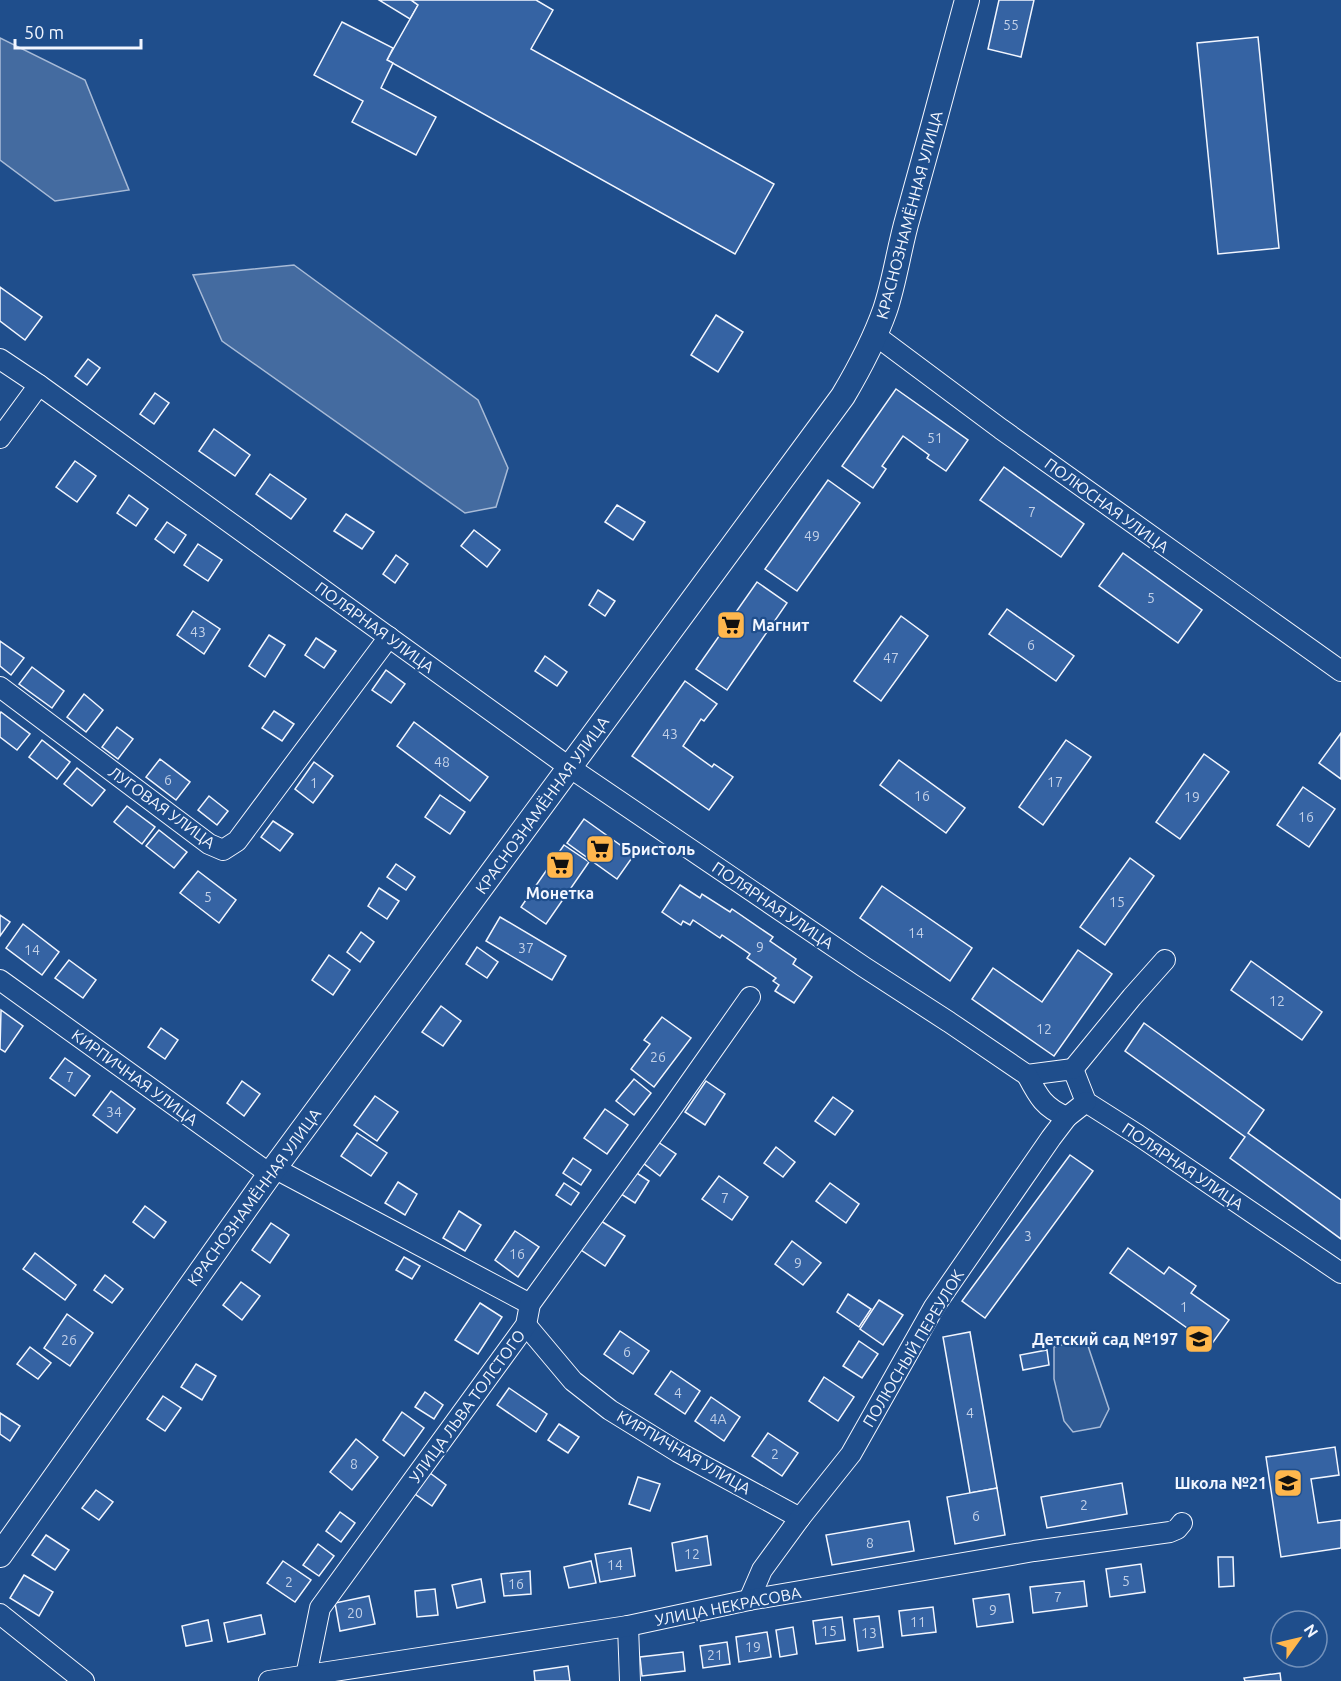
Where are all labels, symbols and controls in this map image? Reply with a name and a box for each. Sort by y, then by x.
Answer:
scale bar [15,12,141,50]
house number: 55 [1003,17,1019,33]
text: 50 m [24,22,64,42]
street label: КРАСНОЗНАМЁННАЯ УЛИЦА [873,108,946,321]
house number: 51 [927,430,943,446]
street label: ПОЛЮСНАЯ УЛИЦА [1042,454,1173,556]
house number: 7 [1028,504,1036,520]
house number: 49 [804,528,820,544]
street label: ПОЛЯРНАЯ УЛИЦА [312,578,438,676]
house number: 5 [1147,590,1155,606]
supermarket icon: Магнит [715,609,747,641]
place label: Магнит [752,616,809,634]
house number: 43 [190,624,206,640]
house number: 6 [1027,637,1035,653]
house number: 47 [883,650,899,666]
street label: КРАСНОЗНАМЁННАЯ УЛИЦА [472,712,613,897]
house number: 43 [662,726,678,742]
house number: 48 [434,754,450,770]
street label: ЛУГОВАЯ УЛИЦА [105,762,219,852]
house number: 6 [164,772,172,788]
house number: 17 [1047,774,1063,790]
house number: 1 [310,775,318,791]
house number: 16 [914,788,930,804]
house number: 19 [1184,789,1200,805]
house number: 16 [1298,809,1314,825]
supermarket icon: Бристоль [584,833,616,865]
place label: Бристоль [621,840,695,858]
supermarket icon: Монетка [544,849,576,881]
street label: ПОЛЯРНАЯ УЛИЦА [709,858,837,953]
place label: Монетка [526,884,594,902]
house number: 5 [204,889,212,905]
house number: 15 [1109,894,1125,910]
house number: 14 [908,925,924,941]
house number: 9 [756,939,764,955]
house number: 37 [518,940,534,956]
house number: 14 [24,942,40,958]
house number: 12 [1269,993,1285,1009]
house number: 12 [1036,1021,1052,1037]
street label: КИРПИЧНАЯ УЛИЦА [69,1025,202,1129]
house number: 26 [650,1049,666,1065]
house number: 7 [66,1069,74,1085]
house number: 34 [106,1104,122,1120]
street label: КРАСНОЗНАМЁННАЯ УЛИЦА [184,1104,325,1289]
street label: ПОЛЯРНАЯ УЛИЦА [1119,1119,1247,1214]
house number: 7 [721,1190,729,1206]
house number: 3 [1024,1228,1032,1244]
house number: 16 [509,1246,525,1262]
house number: 9 [794,1255,802,1271]
street label: ПОЛЮСНЫЙ ПЕРЕУЛОК [858,1265,967,1430]
house number: 1 [1180,1299,1188,1315]
school or university icon: Детский сад №197 [1183,1323,1215,1355]
street label: УЛИЦА ЛЬВА ТОЛСТОГО [405,1326,529,1486]
place label: Детский сад №197 [1032,1330,1178,1348]
house number: 26 [61,1332,77,1348]
house number: 6 [623,1344,631,1360]
house number: 4 [674,1385,682,1401]
house number: 4 [966,1405,974,1421]
street label: КИРПИЧНАЯ УЛИЦА [614,1406,754,1498]
house number: 4А [710,1411,727,1427]
house number: 2 [771,1446,779,1462]
house number: 8 [350,1456,358,1472]
school or university icon: Школа №21 [1272,1467,1304,1499]
place label: Школа №21 [1174,1474,1267,1492]
house number: 2 [1080,1497,1088,1513]
house number: 6 [972,1508,980,1524]
house number: 8 [866,1535,874,1551]
house number: 12 [684,1546,700,1562]
house number: 14 [607,1557,623,1573]
house number: 5 [1122,1573,1130,1589]
house number: 2 [285,1574,293,1590]
house number: 16 [508,1576,524,1592]
street label: УЛИЦА НЕКРАСОВА [654,1583,803,1629]
house number: 7 [1054,1589,1062,1605]
house number: 9 [989,1602,997,1618]
house number: 20 [347,1605,363,1621]
north arrow [1269,1609,1329,1669]
house number: 11 [910,1614,926,1630]
text: N [1301,1621,1322,1641]
house number: 15 [821,1623,837,1639]
house number: 13 [861,1625,877,1641]
house number: 19 [745,1639,761,1655]
house number: 21 [707,1647,723,1663]

